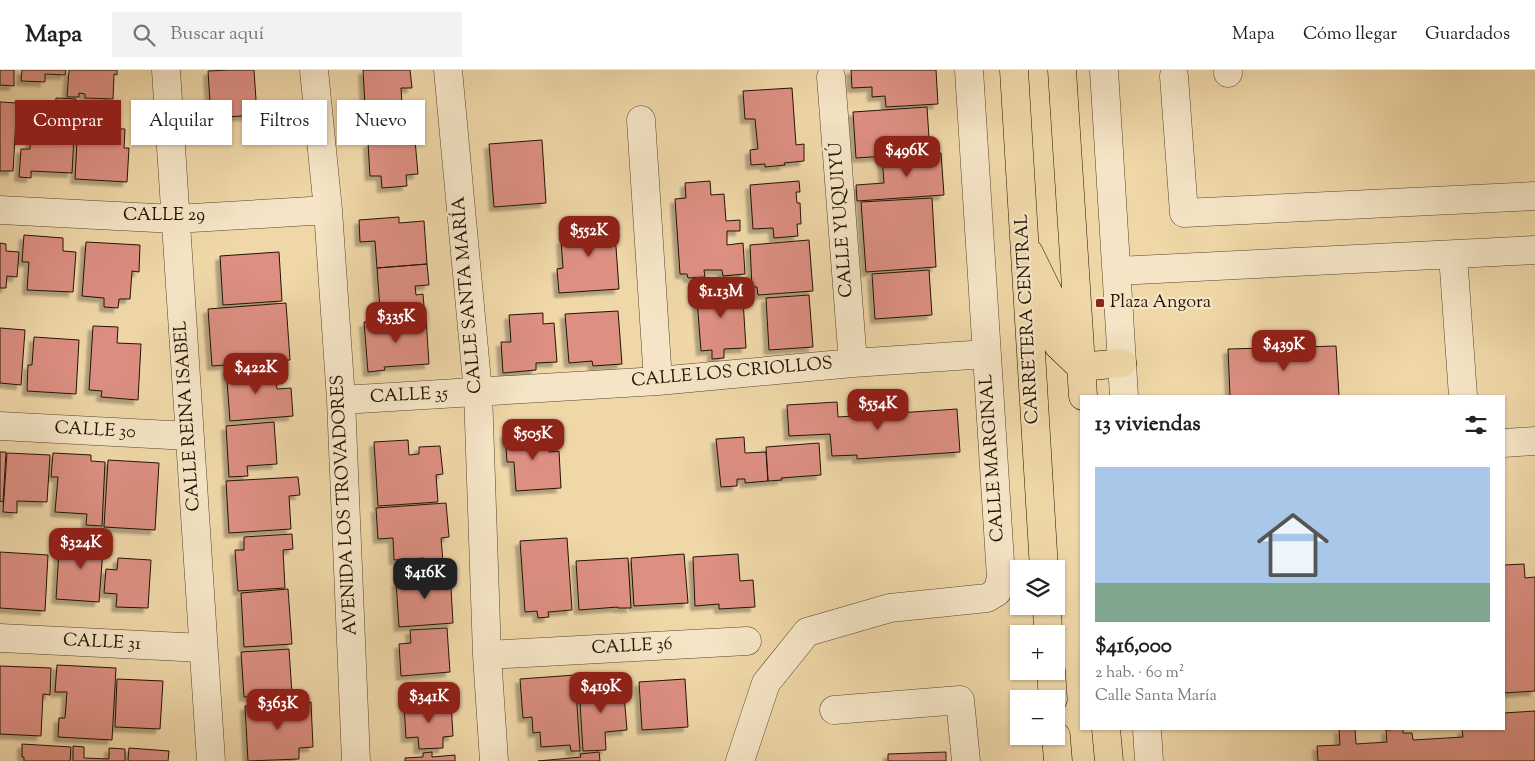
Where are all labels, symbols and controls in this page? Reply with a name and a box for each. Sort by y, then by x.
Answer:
search box [112,12,462,57]
text: Mapa [25,18,82,52]
icon: search [130,21,158,49]
text: Buscar aquí [170,21,264,48]
text: Mapa [1232,22,1275,48]
text: Cómo llegar [1303,22,1397,48]
text: Guardados [1425,22,1510,48]
chip: Comprar [15,100,121,145]
chip: Alquilar [131,100,232,145]
chip: Filtros [242,100,327,145]
chip: Nuevo [337,100,425,145]
pin: $496K [872,136,942,178]
text: $496K [885,140,929,163]
street label: CALLE YUQUIYÚ [823,141,860,298]
street label: CALLE SANTA MARÍA [446,195,490,395]
street label: CALLE 29 [123,203,205,229]
street label: CARRETERA CENTRAL [1009,213,1046,425]
pin: $552K [554,216,624,258]
text: $552K [570,220,608,243]
pin: $1.13M [680,276,762,319]
text: $1.13M [699,281,743,304]
place label: Plaza Angora [1110,290,1211,316]
marker: Plaza Angora [1094,297,1106,309]
pin: $335K [361,302,431,344]
text: $335K [377,306,415,329]
street label: CALLE REINA ISABEL [168,320,208,512]
pin: $439K [1249,330,1319,372]
text: $439K [1263,334,1305,357]
street label: CALLE LOS CRIOLLOS [630,351,834,395]
pin: $422K [221,352,291,395]
text: $422K [234,357,278,380]
street label: CALLE MARGINAL [974,373,1012,543]
street label: AVENIDA LOS TROVADORES [325,374,365,636]
street label: CALLE 35 [369,381,449,411]
pin: $554K [843,388,913,431]
text: $554K [858,393,898,416]
text: 13 viviendas [1095,410,1201,440]
icon: filters [1462,411,1490,439]
street label: CALLE 30 [54,416,136,446]
pin: $505K [498,418,568,461]
text: $505K [513,423,553,446]
icon: home [1248,500,1338,590]
pin: $324K [46,528,116,570]
text: $324K [60,532,102,555]
pin: $416K [390,558,460,600]
map controls [1010,560,1065,745]
button: layers [1010,560,1065,615]
text: $416K [404,562,446,585]
button: + [1010,625,1065,680]
street label: CALLE 31 [62,628,142,658]
street label: CALLE 36 [591,632,673,662]
text: $416,000 [1095,632,1172,662]
text: 2 hab. · 60 m² [1095,662,1184,685]
pin: $419K [566,672,636,714]
text: $419K [580,676,622,699]
pin: $341K [394,682,464,724]
text: Calle Santa María [1095,685,1217,708]
text: $341K [409,686,449,709]
pin: $363K [243,688,313,731]
button: − [1010,690,1065,745]
text: $363K [258,693,298,716]

